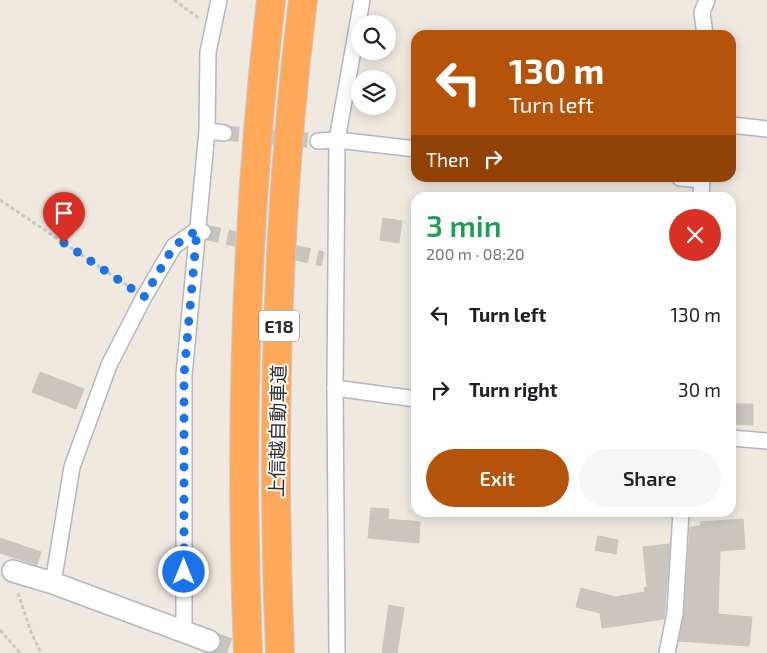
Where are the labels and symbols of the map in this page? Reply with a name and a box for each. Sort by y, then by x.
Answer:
pin [43,192,85,243]
road number: E18 [259,310,299,342]
street label: 上信越自動車道 [264,364,290,498]
position arrow [157,545,209,597]

